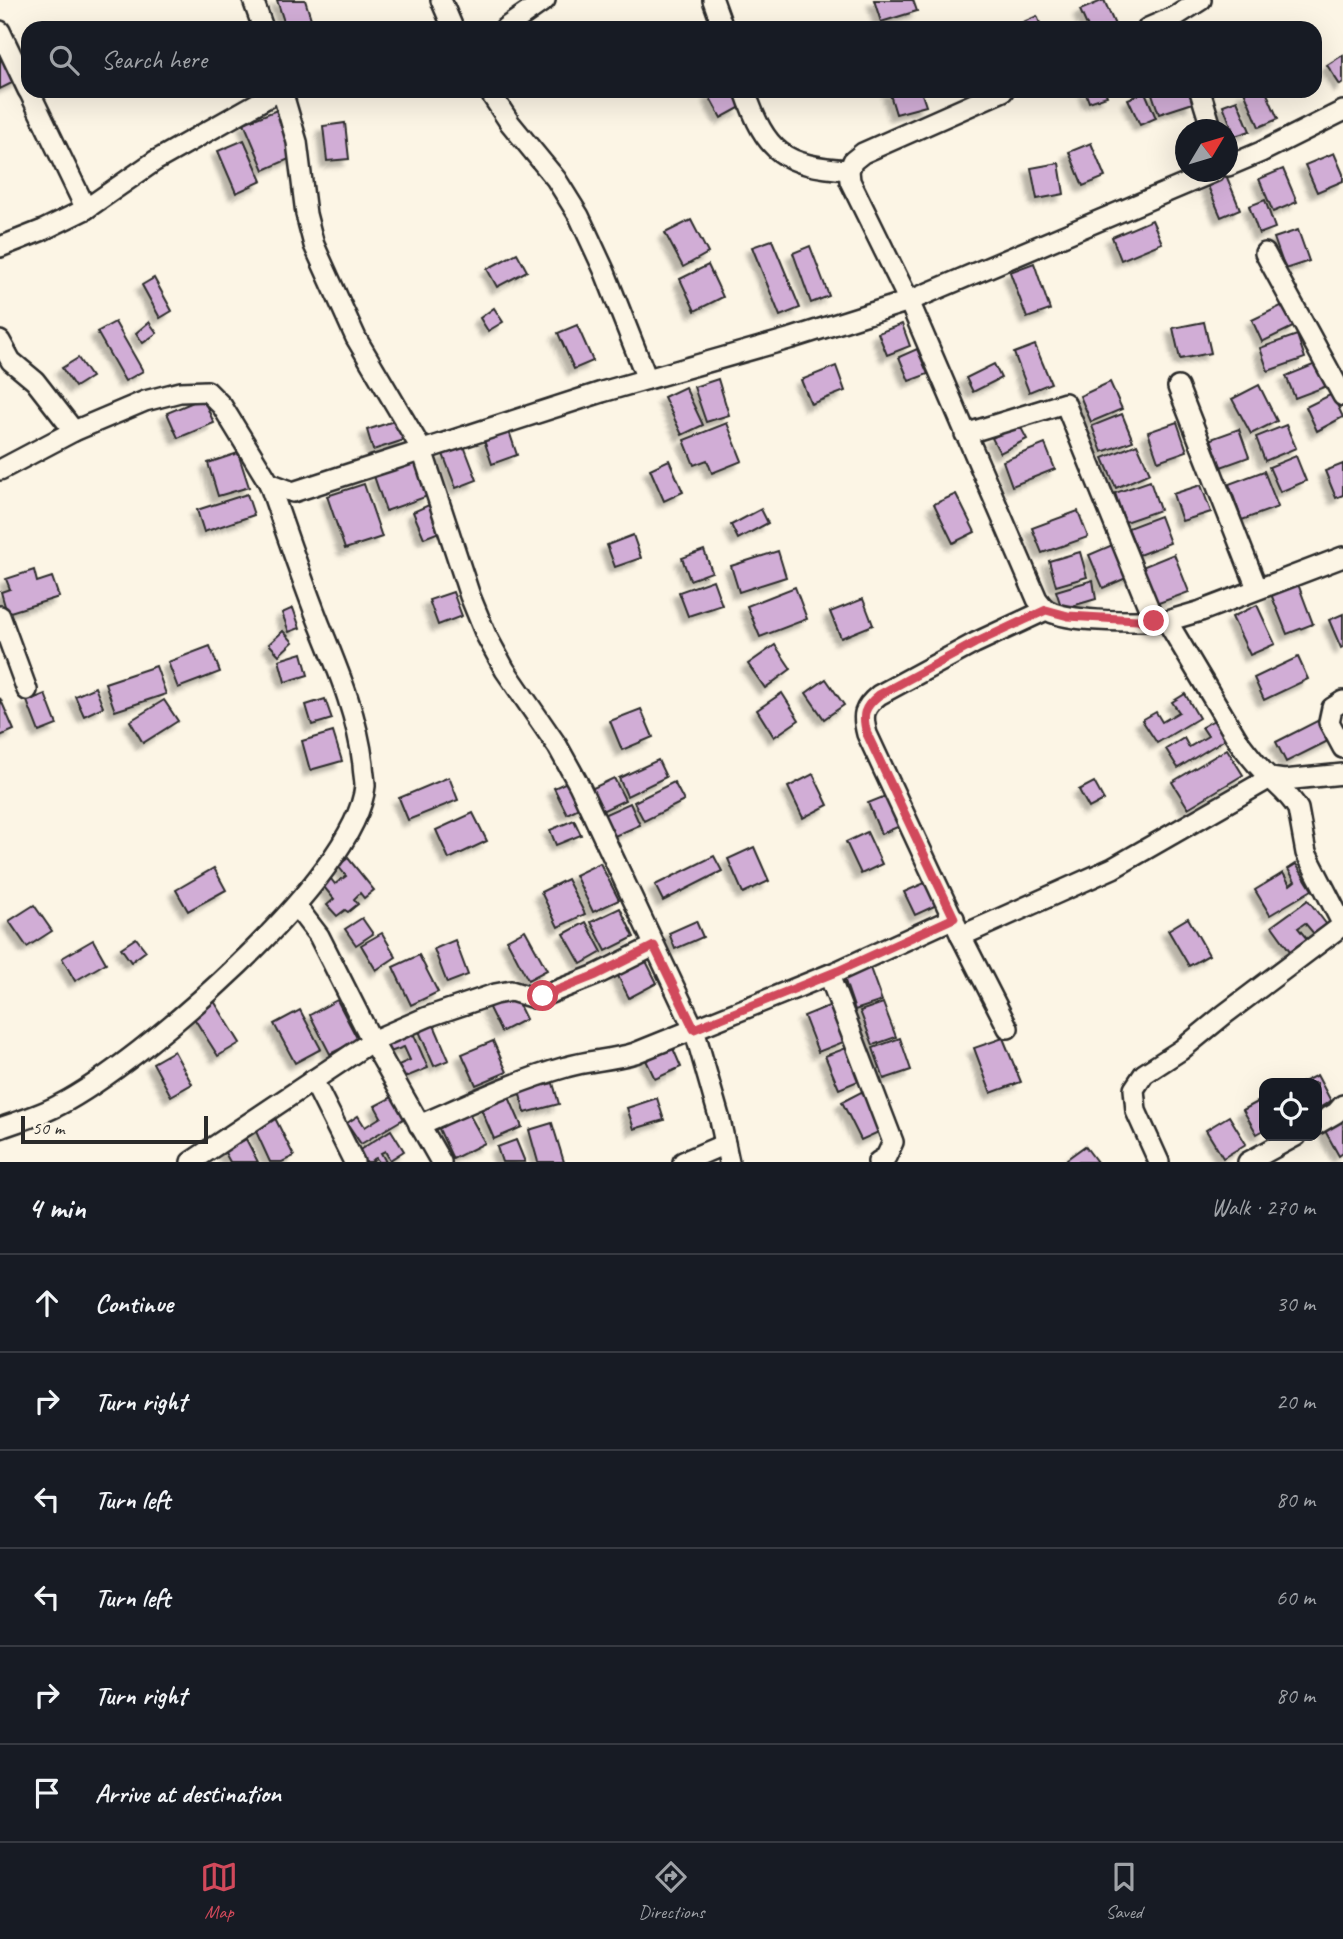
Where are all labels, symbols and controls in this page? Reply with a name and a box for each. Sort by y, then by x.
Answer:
search box [21,21,1322,98]
icon: search [45,41,83,79]
text: Search here [101,43,207,76]
north arrow [1175,119,1238,182]
route end [1138,605,1169,636]
route start [527,980,558,1011]
map controls [1259,1078,1322,1141]
button: locate [1259,1078,1322,1141]
scale bar [21,1113,208,1145]
text: 50 m [32,1116,64,1140]
text: 4 min [28,1189,85,1227]
text: Walk · 270 m [1211,1193,1315,1222]
icon: ahead [28,1284,66,1322]
text: Continue [95,1287,173,1320]
text: 30 m [1276,1289,1315,1318]
icon: right [28,1382,66,1420]
text: Turn right [95,1385,186,1418]
text: 20 m [1276,1387,1315,1416]
icon: left [28,1480,66,1518]
text: Turn left [95,1483,170,1516]
text: 80 m [1276,1485,1315,1514]
icon: left [28,1578,66,1616]
text: Turn left [95,1581,170,1614]
text: 60 m [1276,1583,1315,1612]
icon: right [28,1676,66,1714]
text: Turn right [95,1679,186,1712]
text: 80 m [1276,1681,1315,1710]
icon: arrive [28,1774,66,1812]
text: Arrive at destination [95,1777,281,1810]
tab: Map [200,1858,238,1924]
tab: Directions [638,1858,705,1924]
tab: Saved [1105,1858,1143,1924]

